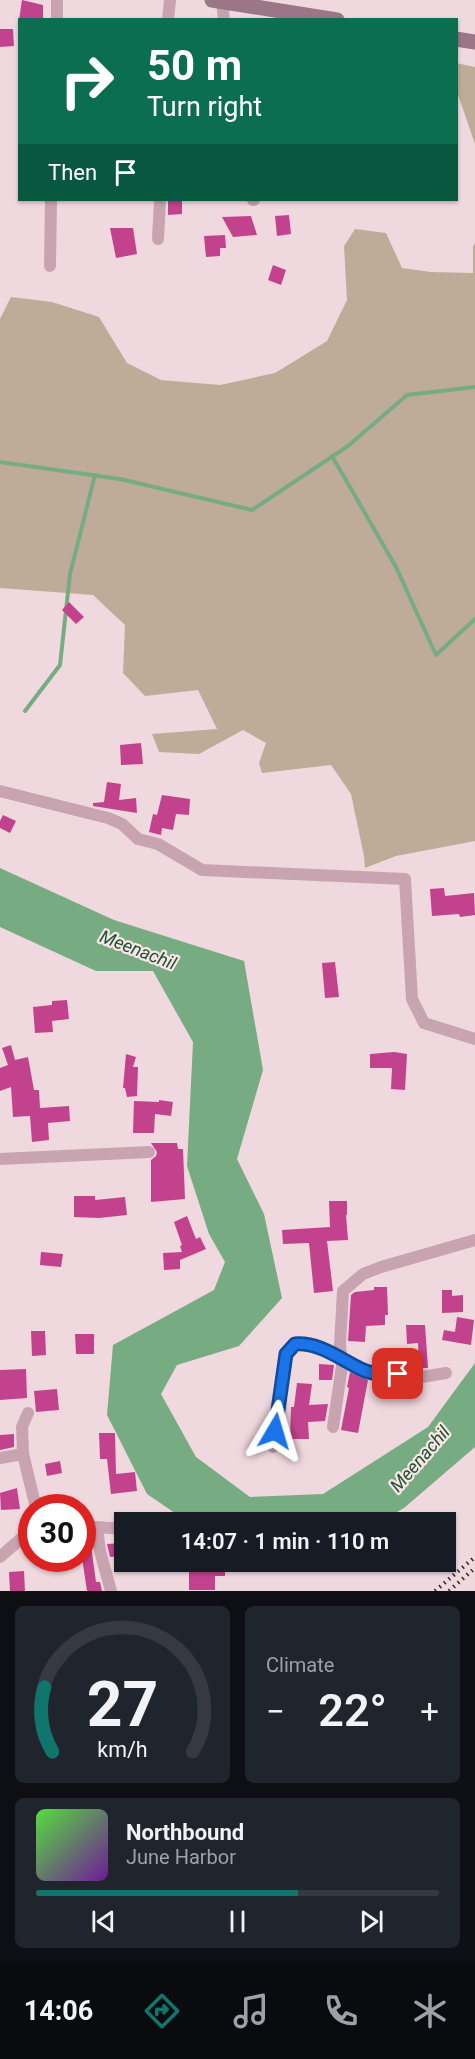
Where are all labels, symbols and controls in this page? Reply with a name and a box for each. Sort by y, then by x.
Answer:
text: 50 m [147,41,242,90]
icon: right [48,42,126,120]
text: Turn right [147,91,262,123]
icon: arrive [109,156,142,189]
text: Then [48,160,97,185]
water label: Meenachil [97,925,180,974]
pin [372,1348,423,1399]
icon: arrive [381,1357,414,1390]
position arrow [243,1399,307,1463]
water label: Meenachil [385,1421,454,1496]
speed limit sign: 30 [18,1494,96,1572]
text: 14:07 · 1 min · 110 m [181,1529,389,1554]
text: Climate [266,1653,334,1677]
text: 27 [87,1668,158,1741]
text: 22° [318,1684,387,1737]
text: − [266,1692,285,1731]
text: + [420,1692,439,1731]
text: km/h [97,1737,148,1762]
text: Northbound [126,1820,244,1845]
text: June Harbor [126,1845,236,1869]
icon: previous [87,1905,120,1938]
icon: pause [221,1905,254,1938]
icon: next [355,1905,388,1938]
icon: directions [141,1990,183,2032]
icon: music [230,1990,272,2032]
icon: phone [320,1990,362,2032]
icon: climate [409,1990,451,2032]
text: 14:06 [24,1995,93,2027]

